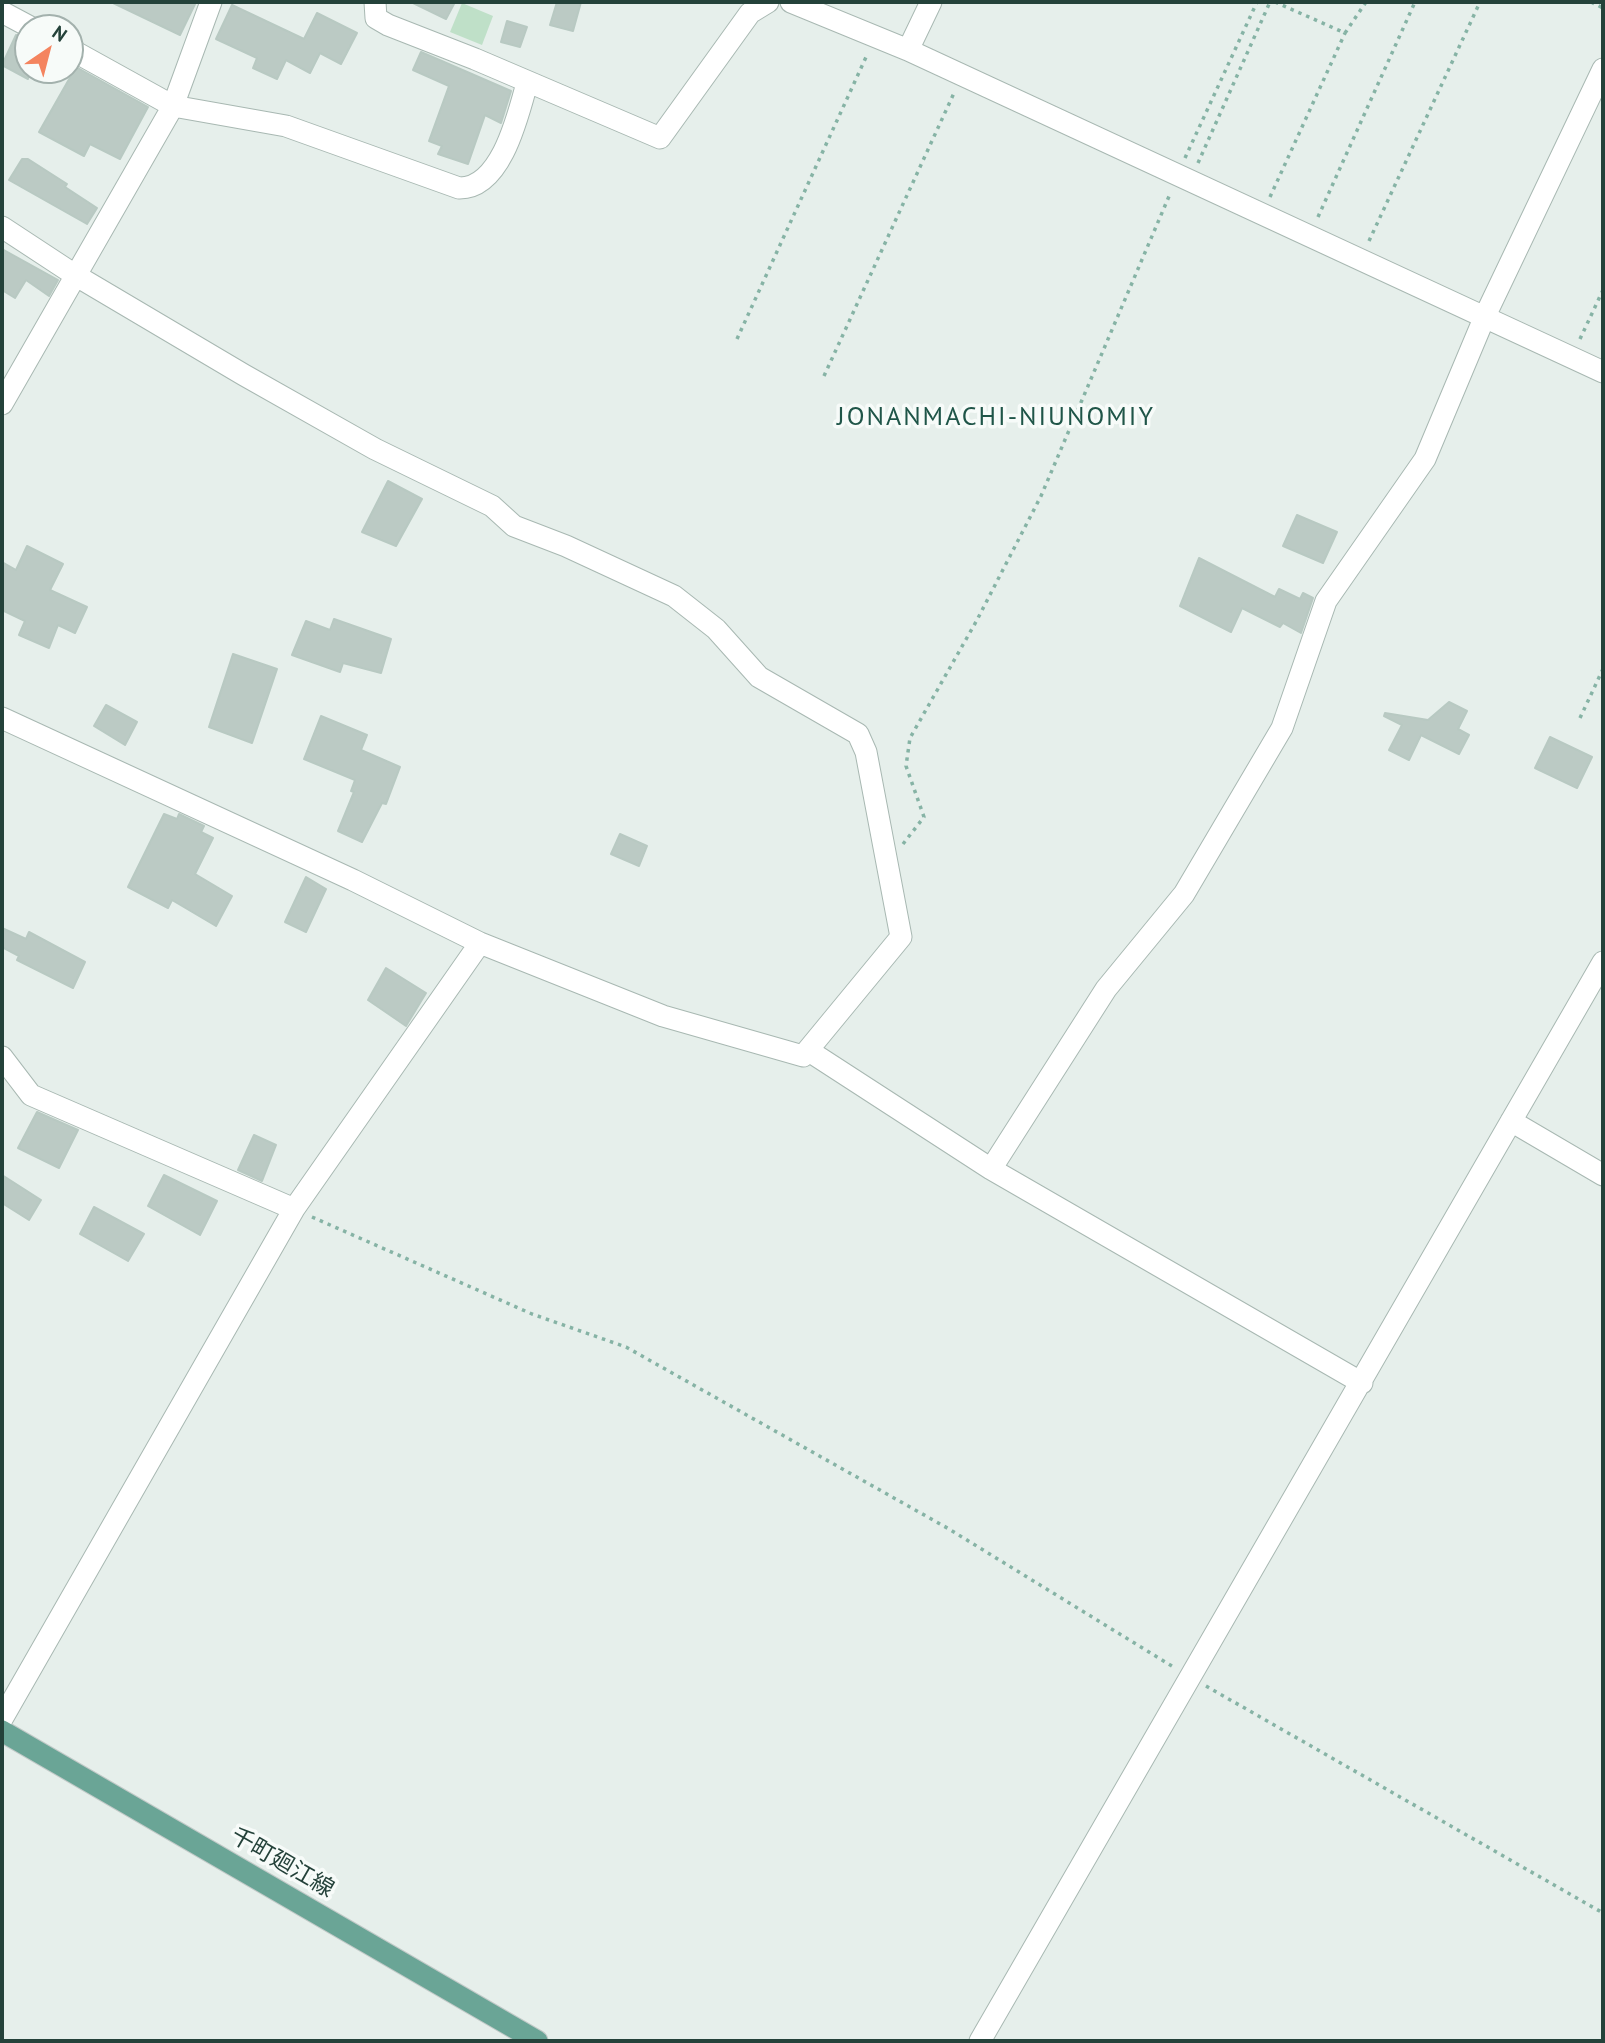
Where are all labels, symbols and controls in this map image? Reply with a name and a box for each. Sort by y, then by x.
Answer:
north arrow [14,14,84,84]
text: N [48,20,72,47]
district label: JONANMACHI-NIUNOMIY [839,402,1153,434]
street label: 千町廻江線 [225,1822,339,1904]

